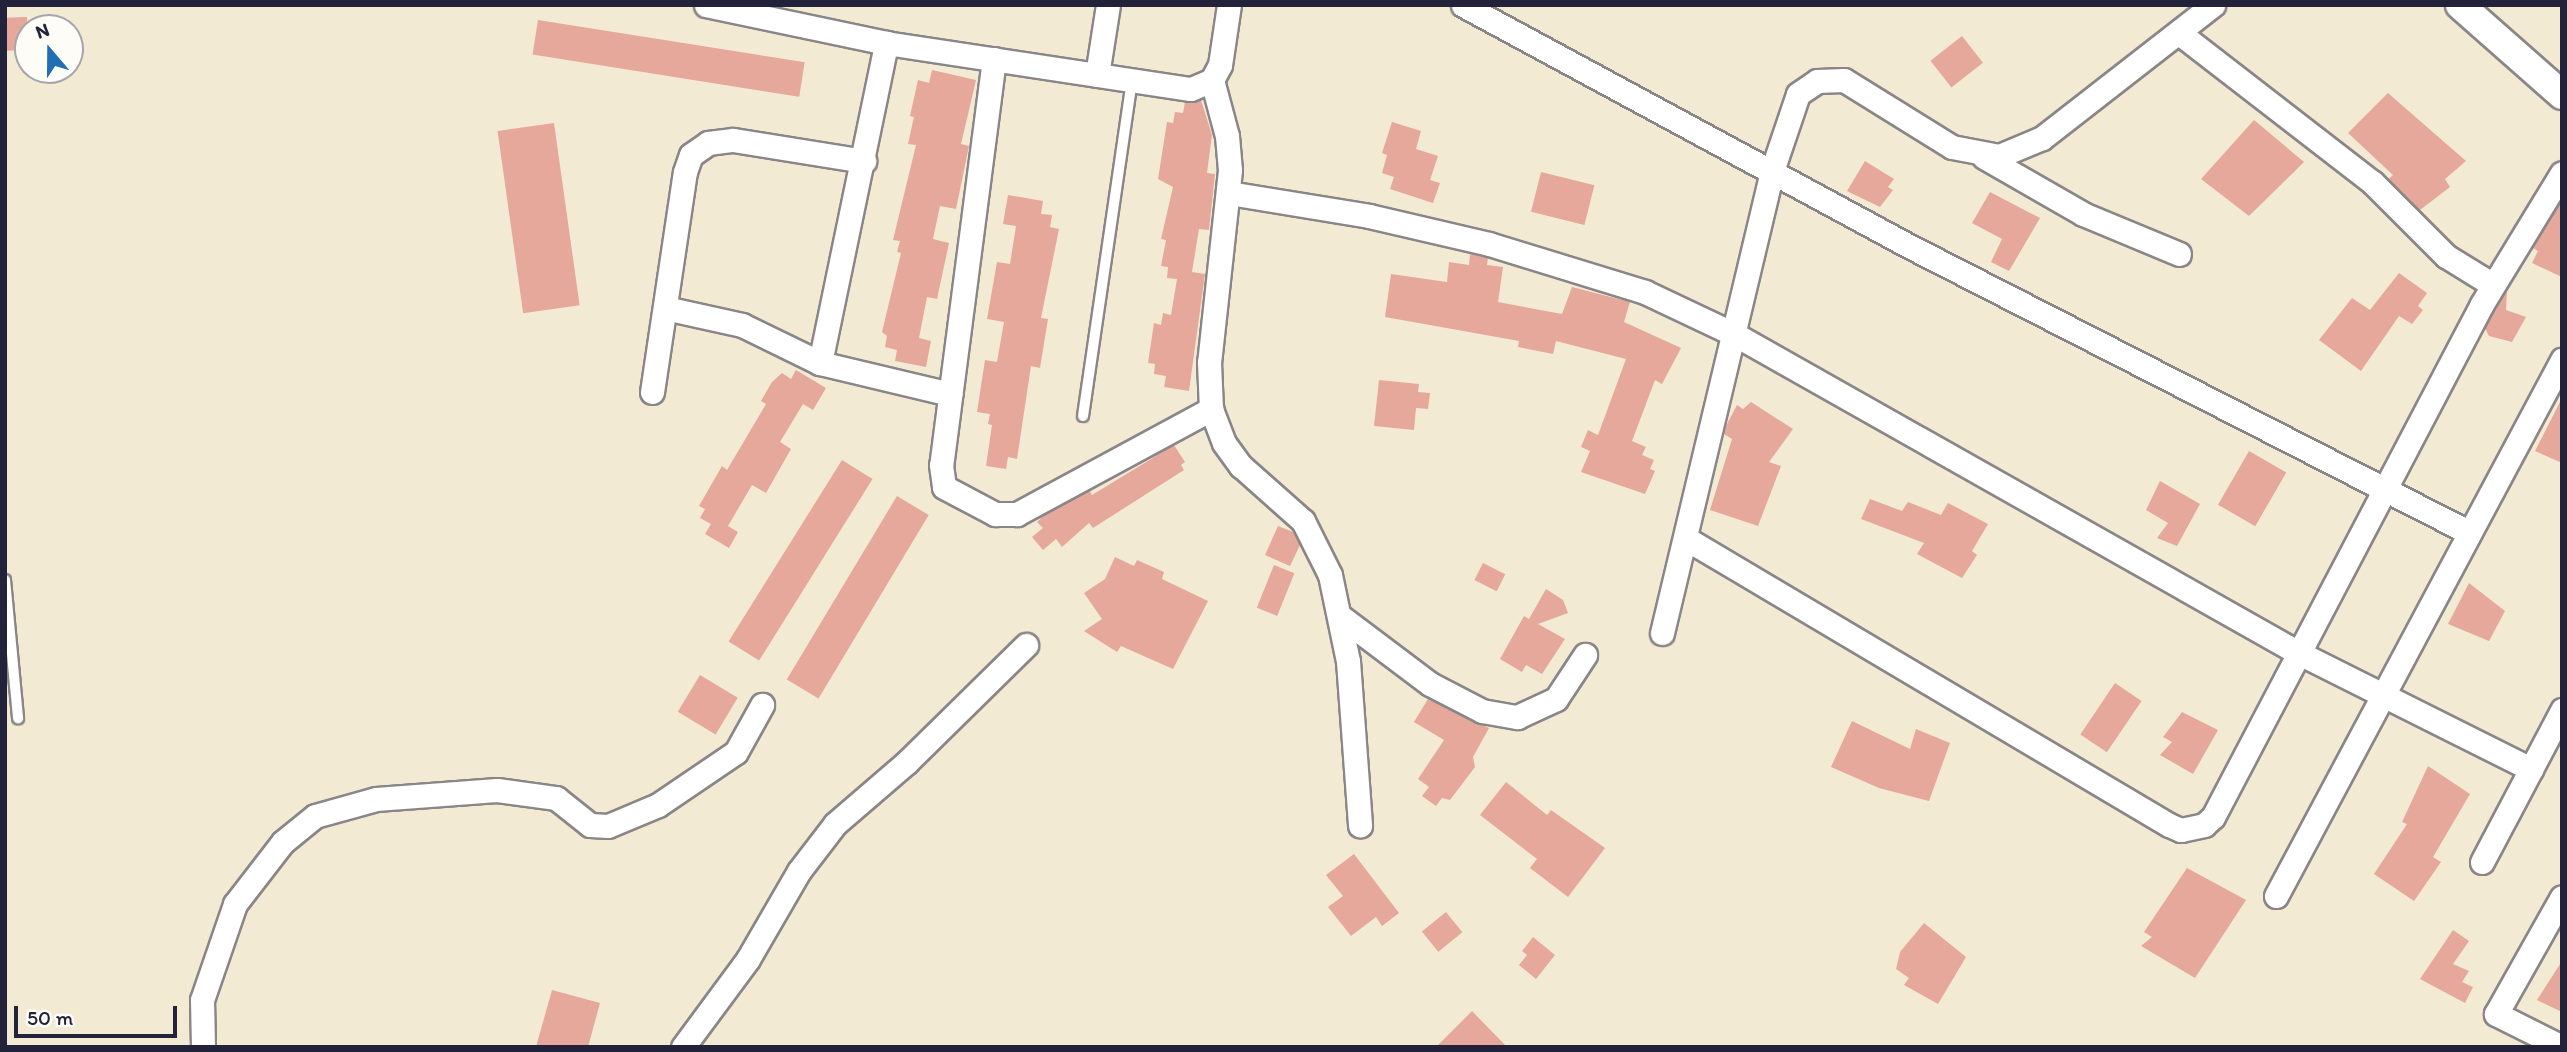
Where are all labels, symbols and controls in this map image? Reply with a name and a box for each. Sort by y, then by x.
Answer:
north arrow [14,14,84,84]
text: N [32,18,52,44]
scale bar [18,992,180,1036]
text: 50 m [27,1005,73,1030]

